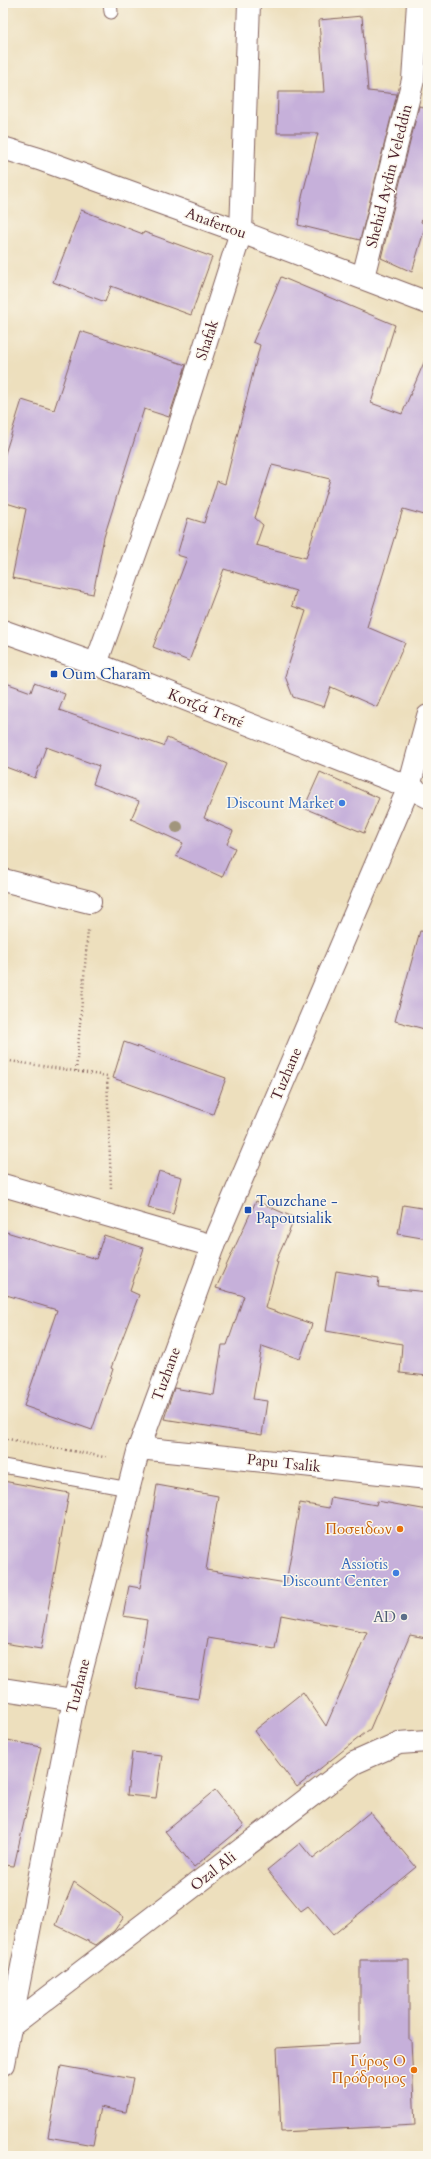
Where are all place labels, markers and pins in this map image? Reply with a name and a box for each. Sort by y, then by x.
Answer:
place label: Oum Charam [62,664,151,684]
marker: Oum Charam [49,669,59,679]
place label: Discount Market [226,793,334,813]
marker: Discount Market [337,798,347,808]
place label: Touzchane - Papoutsialik [256,1191,338,1228]
marker: Touzchane - Papoutsialik [243,1205,253,1215]
place label: Ποσειδων [325,1519,392,1539]
marker: Ποσειδων [395,1524,405,1534]
place label: Assiotis Discount Center [282,1554,389,1591]
marker: Assiotis Discount Center [391,1568,401,1578]
place label: AD [373,1607,396,1627]
marker: AD [399,1612,409,1622]
place label: Γύρος Ο Πρόδρομος [332,2051,407,2088]
marker: Γύρος Ο Πρόδρομος [409,2065,419,2075]

